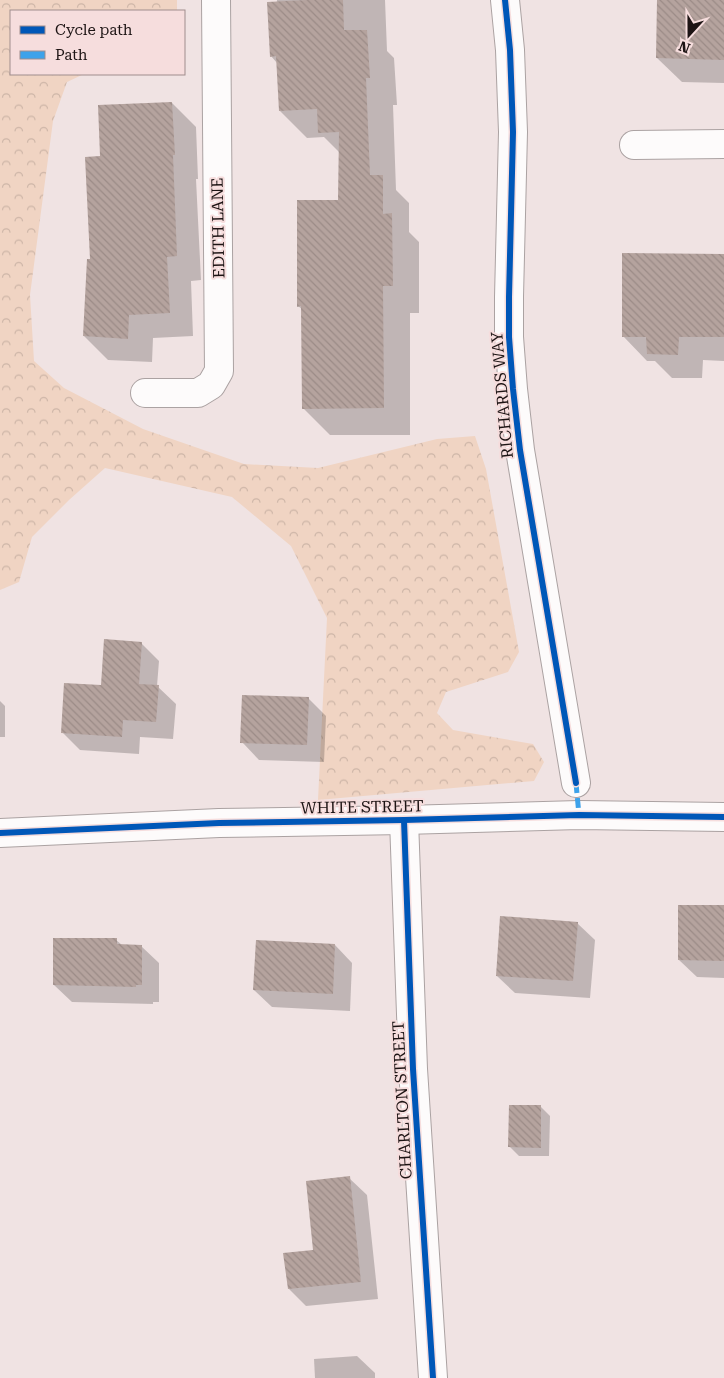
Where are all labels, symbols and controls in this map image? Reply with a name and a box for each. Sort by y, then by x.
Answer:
legend [10,10,185,75]
north arrow [664,10,714,60]
text: Cycle path [55,21,133,39]
text: N [676,38,692,57]
text: Path [55,46,88,64]
street label: EDITH LANE [208,177,228,279]
street label: RICHARDS WAY [487,331,517,459]
street label: WHITE STREET [300,796,424,818]
street label: CHARLTON STREET [388,1020,416,1180]

